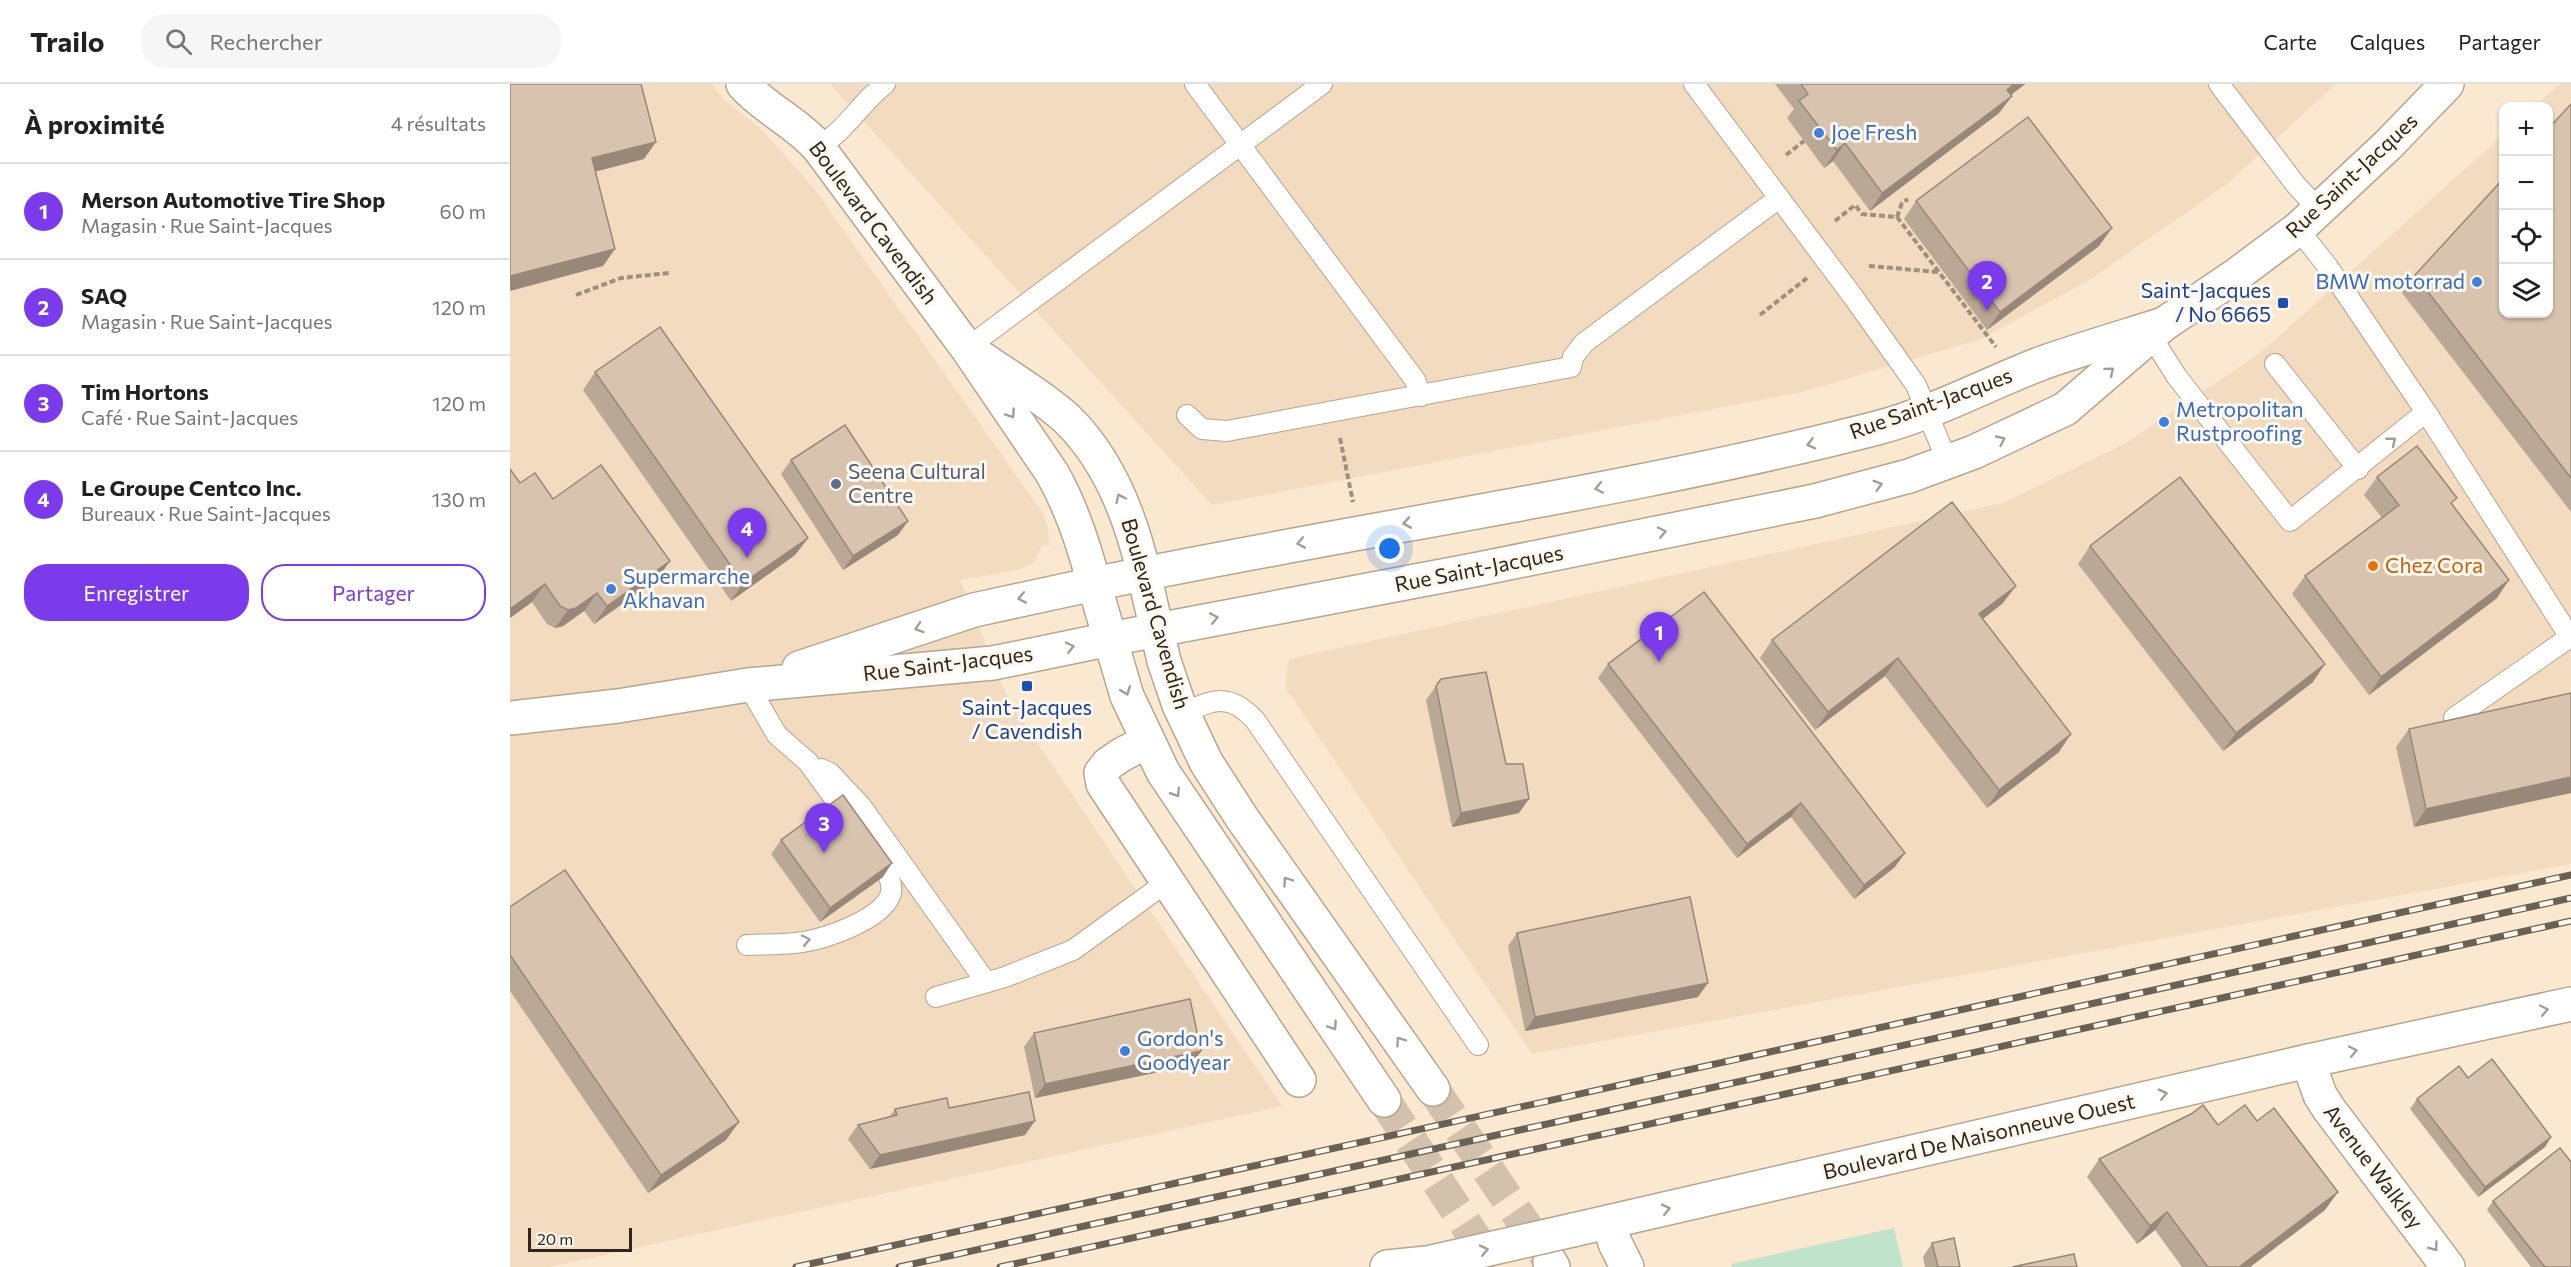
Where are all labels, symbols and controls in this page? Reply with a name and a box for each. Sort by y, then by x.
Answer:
search box [141,14,561,68]
text: Trailo [30,24,105,58]
icon: search [162,25,195,58]
text: Rechercher [210,28,323,55]
text: Carte [2264,29,2317,54]
text: Calques [2350,29,2425,54]
text: Partager [2458,29,2541,54]
map controls [2499,102,2553,318]
button: + [2499,102,2553,156]
street label: Rue Saint-Jacques [2280,107,2422,242]
text: À proximité [24,108,165,139]
text: 4 résultats [391,111,486,135]
place label: Joe Fresh [1831,119,1917,144]
marker: Joe Fresh [1812,126,1826,140]
street label: Boulevard Cavendish [805,136,944,308]
button: − [2499,156,2553,210]
text: Merson Automotive Tire Shop [81,186,385,213]
text: 1 [39,199,48,223]
text: 60 m [440,199,486,223]
button: locate [2499,210,2553,264]
text: Magasin · Rue Saint-Jacques [81,213,333,237]
pin: 2 [1968,262,2006,311]
button: layers [2499,264,2553,318]
place label: BMW motorrad [2315,268,2465,293]
marker: BMW motorrad [2470,275,2484,289]
place label: Saint-Jacques / No 6665 [2141,277,2271,326]
text: SAQ [81,282,127,309]
text: 2 [38,295,49,319]
text: 120 m [432,295,486,319]
marker: Saint-Jacques / No 6665 [2276,296,2290,310]
text: Magasin · Rue Saint-Jacques [81,309,333,333]
street label: Rue Saint-Jacques [1846,362,2015,444]
one-way arrow [2103,367,2114,378]
text: Tim Hortons [81,378,209,405]
text: 3 [38,391,49,415]
text: 120 m [432,391,486,415]
place label: Metropolitan Rustproofing [2176,396,2304,445]
text: Café · Rue Saint-Jacques [81,405,298,429]
one-way arrow [1003,407,1014,418]
marker: Metropolitan Rustproofing [2157,415,2171,429]
one-way arrow [1994,435,2005,447]
one-way arrow [1806,436,1816,449]
one-way arrow [2385,437,2396,448]
place label: Seena Cultural Centre [848,458,986,507]
text: Le Groupe Centco Inc. [81,474,302,501]
marker: Seena Cultural Centre [829,477,843,491]
one-way arrow [1872,480,1883,492]
one-way arrow [1595,481,1605,494]
text: 4 [37,487,50,511]
text: 130 m [432,487,486,511]
one-way arrow [1116,494,1128,505]
text: Bureaux · Rue Saint-Jacques [81,501,331,525]
pin: 4 [728,508,766,558]
street label: Boulevard Cavendish [1117,515,1196,712]
one-way arrow [1403,516,1413,529]
one-way arrow [1657,526,1667,539]
your location [1375,534,1404,563]
one-way arrow [1297,536,1307,549]
street label: Rue Saint-Jacques [1392,539,1565,596]
place label: Chez Cora [2385,552,2483,577]
marker: Chez Cora [2366,559,2380,573]
place label: Supermarche Akhavan [623,563,750,612]
button: Enregistrer [24,564,249,621]
button: Partager [261,564,486,621]
marker: Supermarche Akhavan [604,582,618,596]
one-way arrow [1017,591,1027,604]
one-way arrow [1209,612,1219,625]
pin: 1 [1640,612,1678,662]
one-way arrow [914,621,925,633]
street label: Rue Saint-Jacques [861,640,1034,685]
one-way arrow [1065,641,1075,654]
marker: Saint-Jacques / Cavendish [1020,679,1034,693]
one-way arrow [1118,685,1131,696]
place label: Saint-Jacques / Cavendish [962,694,1092,743]
one-way arrow [1168,786,1179,797]
pin: 3 [804,804,844,853]
one-way arrow [1283,877,1294,888]
one-way arrow [800,934,810,947]
one-way arrow [2538,1004,2548,1017]
one-way arrow [1326,1020,1338,1030]
place label: Gordon's Goodyear [1137,1025,1231,1074]
one-way arrow [1396,1036,1407,1047]
marker: Gordon's Goodyear [1118,1044,1132,1058]
one-way arrow [2348,1045,2358,1058]
street label: Boulevard De Maisonneuve Ouest [1820,1087,2137,1184]
one-way arrow [2158,1089,2168,1102]
street label: Avenue Walkley [2319,1099,2429,1233]
one-way arrow [1661,1203,1671,1216]
scale bar [528,1225,632,1252]
text: 20 m [537,1229,573,1248]
one-way arrow [2426,1241,2437,1252]
one-way arrow [1479,1244,1489,1257]

